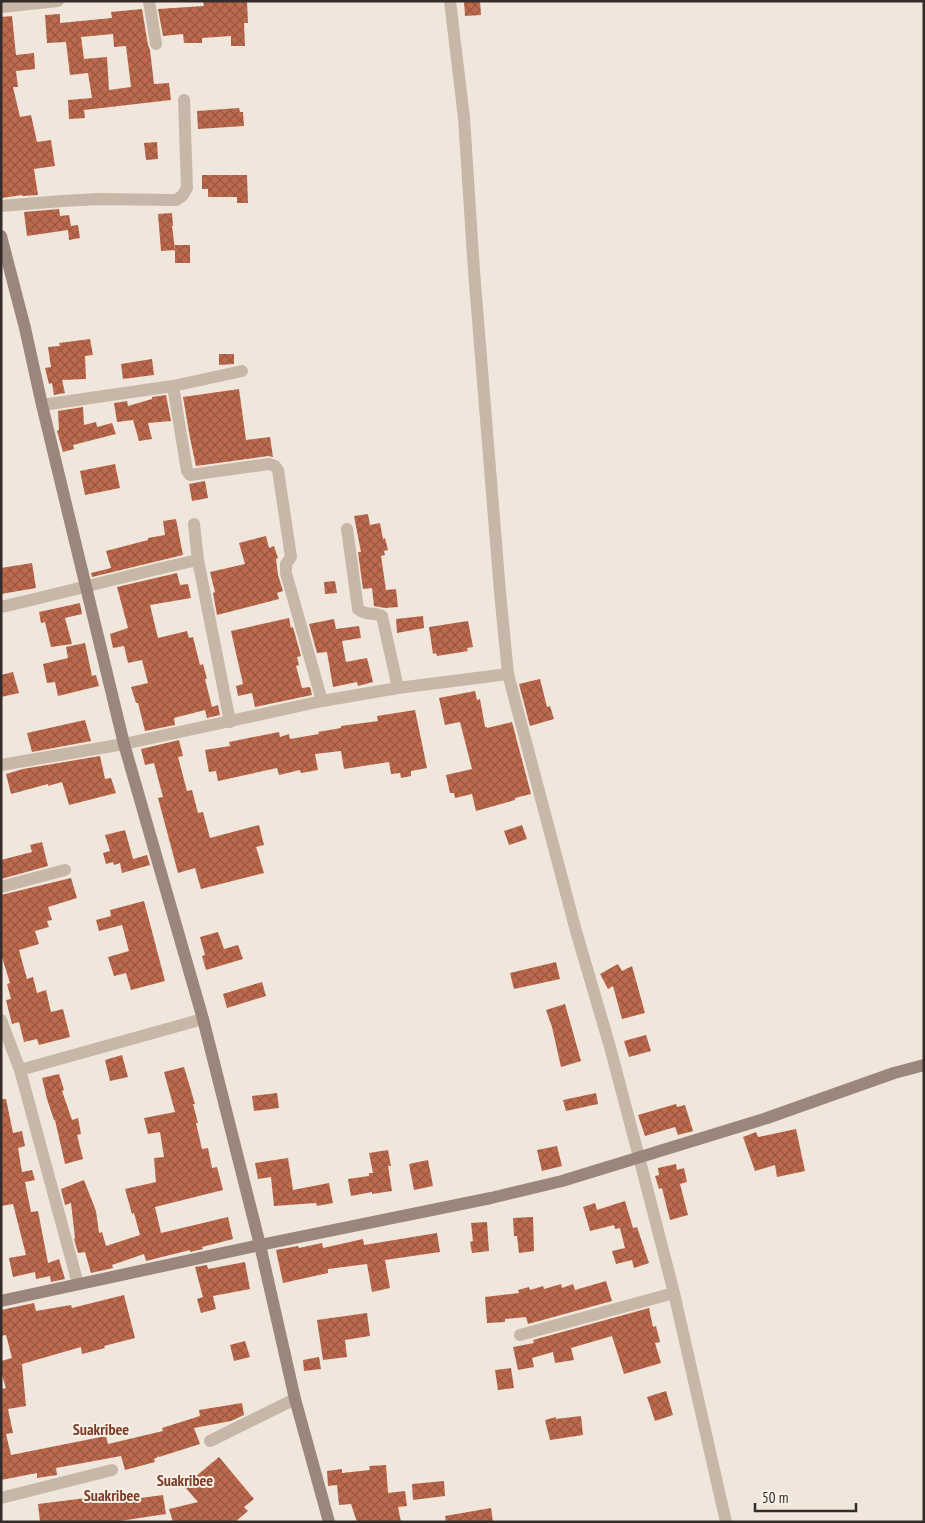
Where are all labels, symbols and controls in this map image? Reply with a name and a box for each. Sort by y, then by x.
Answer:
district label: Suakribee [73,1419,129,1439]
district label: Suakribee [157,1470,213,1490]
scale bar [755,1480,856,1512]
district label: Suakribee [84,1485,140,1505]
text: 50 m [762,1488,788,1507]

